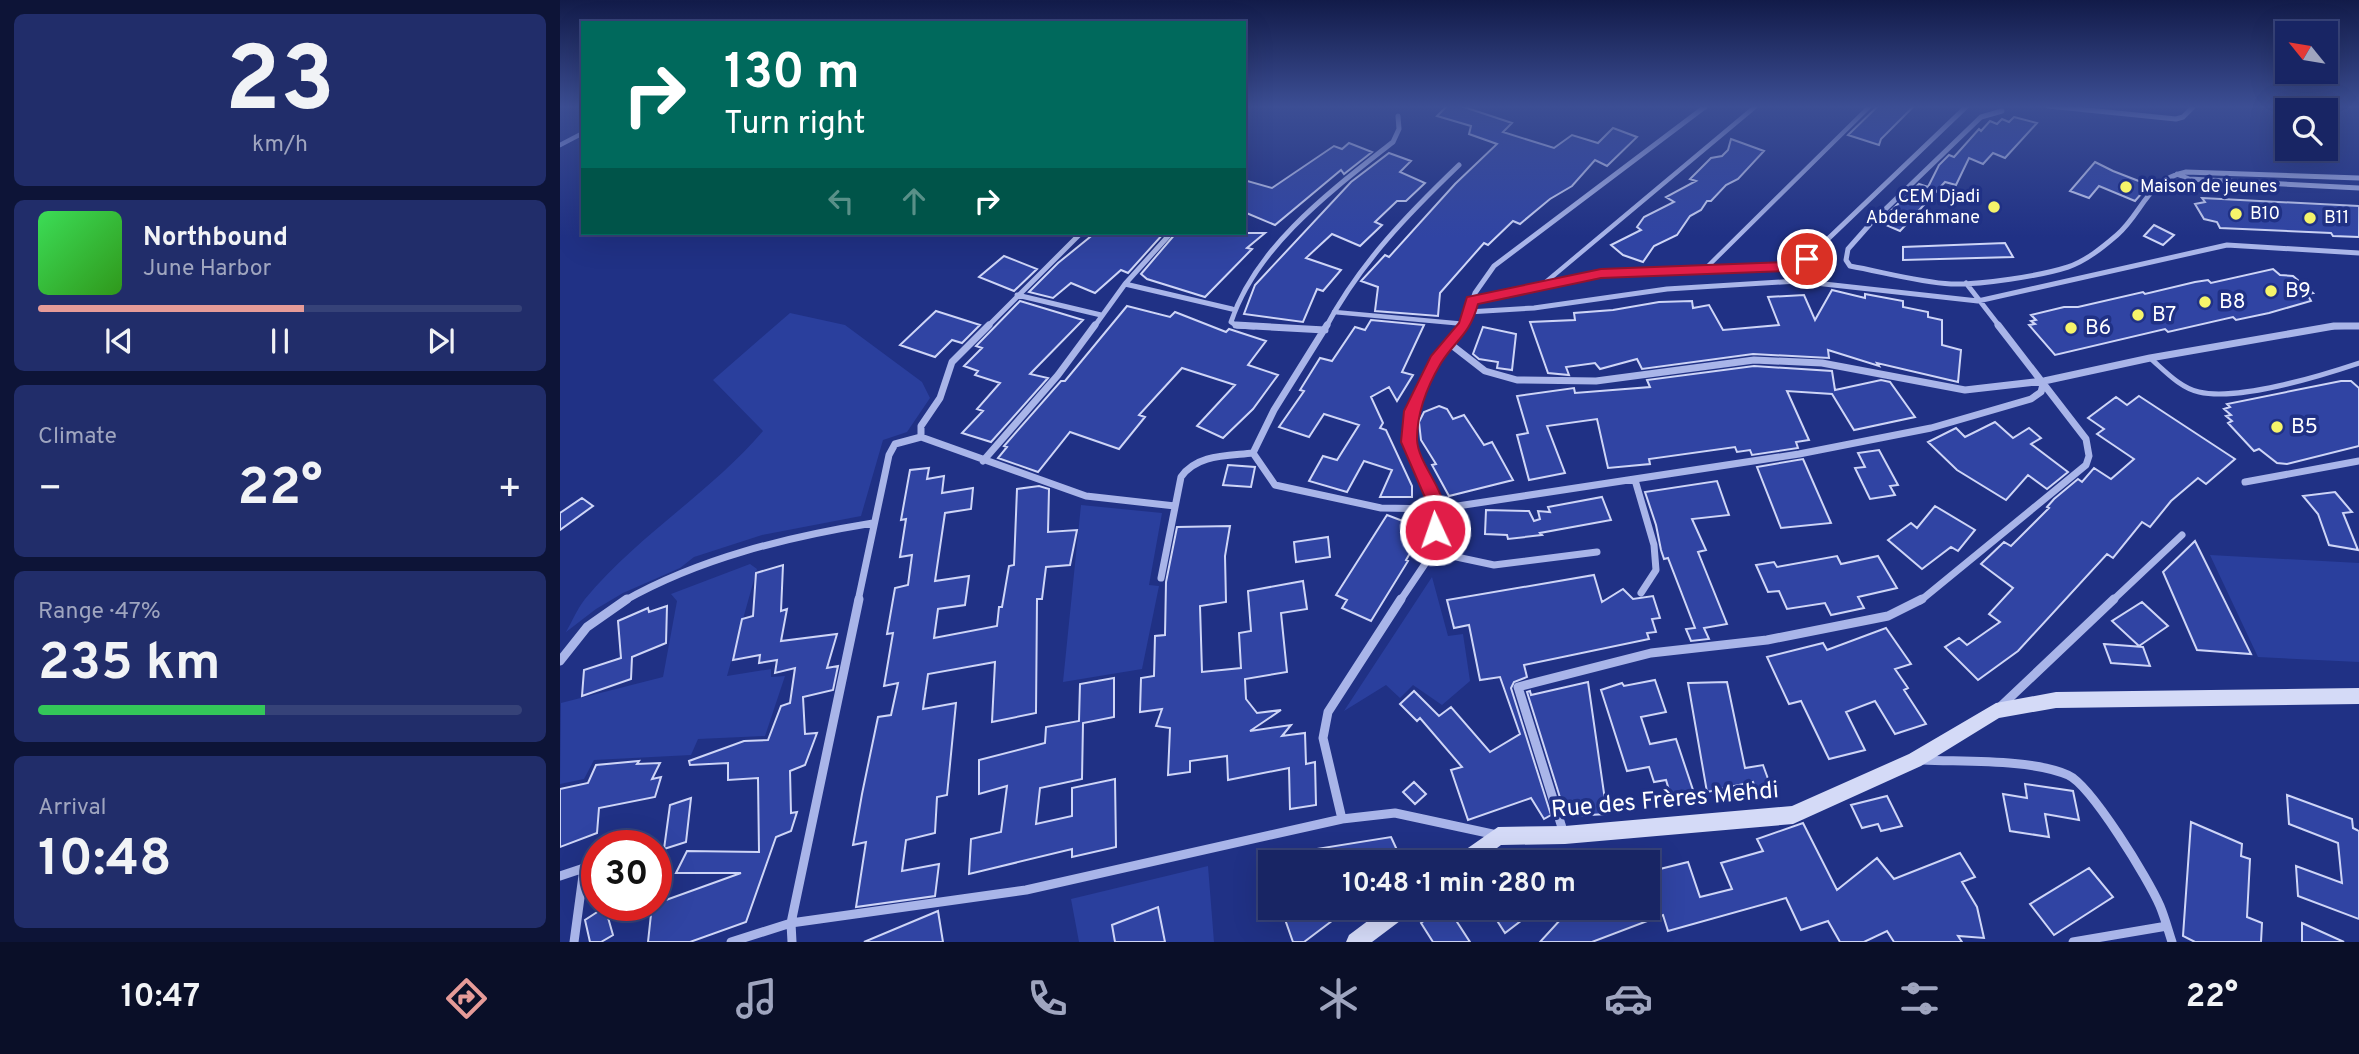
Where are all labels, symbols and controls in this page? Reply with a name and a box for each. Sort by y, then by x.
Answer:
north arrow [2275,21,2338,84]
map controls [2275,21,2338,161]
text: 23 [225,28,335,143]
text: 130 m [724,44,860,106]
icon: right [609,49,700,140]
button: search [2275,98,2338,161]
text: Turn right [724,105,866,145]
text: km/h [252,131,308,160]
place label: Maison de jeunes [2140,176,2277,199]
marker: Maison de jeunes [2118,179,2134,195]
icon: left [822,182,860,220]
icon: ahead [895,182,933,220]
icon: right [968,182,1006,220]
place label: CEM Djadi Abderahmane [1866,186,1980,230]
marker: CEM Djadi Abderahmane [1986,199,2002,215]
place label: B10 [2250,203,2280,226]
marker: B10 [2228,206,2244,222]
place label: B11 [2324,207,2349,230]
marker: B11 [2302,210,2318,226]
text: Northbound [143,222,288,255]
pin [1777,229,1837,289]
icon: arrive [1788,240,1826,278]
text: June Harbor [143,255,271,284]
place label: B9 [2285,278,2311,305]
marker: B9 [2263,283,2279,299]
place label: B8 [2219,289,2246,316]
marker: B8 [2197,294,2213,310]
place label: B7 [2152,302,2176,329]
marker: B7 [2130,307,2146,323]
place label: B6 [2085,315,2111,342]
marker: B6 [2063,320,2079,336]
icon: previous [100,322,138,360]
icon: pause [261,322,299,360]
icon: next [422,322,460,360]
place label: B5 [2291,414,2318,441]
marker: B5 [2269,419,2285,435]
text: Climate [38,423,117,452]
text: 22° [237,457,323,523]
text: − [38,466,63,515]
text: + [497,466,522,515]
position arrow [1398,493,1472,567]
text: Range · 47% [38,598,161,627]
text: 235 km [38,632,220,698]
street label: Rue des Frères Mehdi [1550,776,1780,826]
text: Arrival [38,794,107,823]
text: 10:48 [38,828,172,894]
speed limit sign: 30 [581,830,672,921]
text: 10:48 · 1 min · 280 m [1342,868,1576,901]
icon: directions [442,974,491,1023]
icon: music [732,974,781,1023]
icon: phone [1023,974,1072,1023]
icon: climate [1314,974,1363,1023]
icon: car [1604,974,1653,1023]
icon: filters [1895,974,1944,1023]
text: 10:47 [121,978,200,1018]
text: 22° [2186,978,2238,1018]

